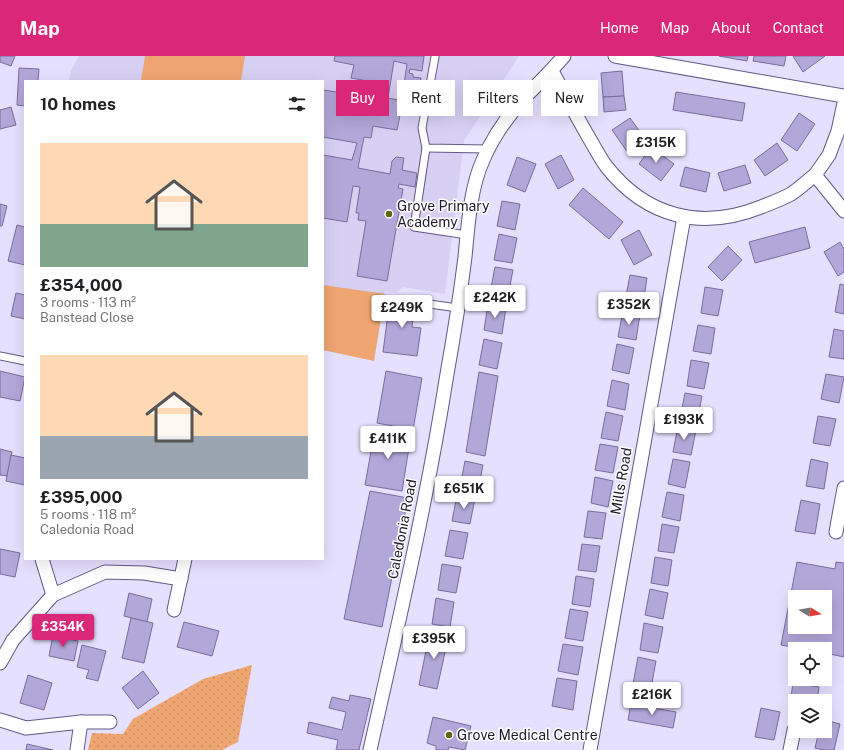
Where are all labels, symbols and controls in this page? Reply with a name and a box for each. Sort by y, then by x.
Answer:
text: Map [20,17,60,39]
text: Home [600,20,639,36]
text: Map [661,20,689,36]
text: About [711,20,751,36]
text: Contact [773,20,824,36]
chip: Buy [336,80,389,116]
chip: Rent [397,80,455,116]
chip: Filters [463,80,533,116]
chip: New [541,80,598,116]
icon: filters [286,93,308,115]
text: 10 homes [40,94,116,114]
pin: £315K [628,130,684,164]
text: £315K [636,135,676,150]
icon: home [138,169,210,241]
place label: Grove Primary Academy [397,198,490,230]
marker: Grove Primary Academy [384,209,394,219]
text: £354,000 [40,275,122,295]
pin: £242K [467,285,523,319]
text: £242K [474,290,516,305]
pin: £352K [601,292,657,326]
text: 3 rooms · 113 m² [40,295,136,310]
pin: £249K [374,295,430,329]
text: £352K [607,297,651,312]
text: £249K [380,300,424,315]
text: Banstead Close [40,310,134,325]
icon: home [138,381,210,453]
pin: £193K [656,407,712,441]
text: £193K [664,412,704,427]
pin: £411K [360,426,416,460]
text: £411K [369,431,407,446]
street label: Mills Road [607,446,635,516]
pin: £651K [436,476,492,510]
street label: Caledonia Road [384,478,420,580]
text: £651K [444,481,484,496]
text: £395,000 [40,487,122,507]
text: 5 rooms · 118 m² [40,507,136,522]
text: Caledonia Road [40,522,134,537]
north arrow [788,590,832,634]
map controls [788,590,832,738]
pin: £354K [35,614,91,648]
text: £354K [41,619,85,634]
pin: £395K [406,626,462,660]
text: £395K [412,631,456,646]
button: locate [788,642,832,686]
pin: £216K [624,682,680,716]
text: £216K [632,687,672,702]
button: layers [788,694,832,738]
place label: Grove Medical Centre [457,727,598,743]
marker: Grove Medical Centre [444,730,454,740]

